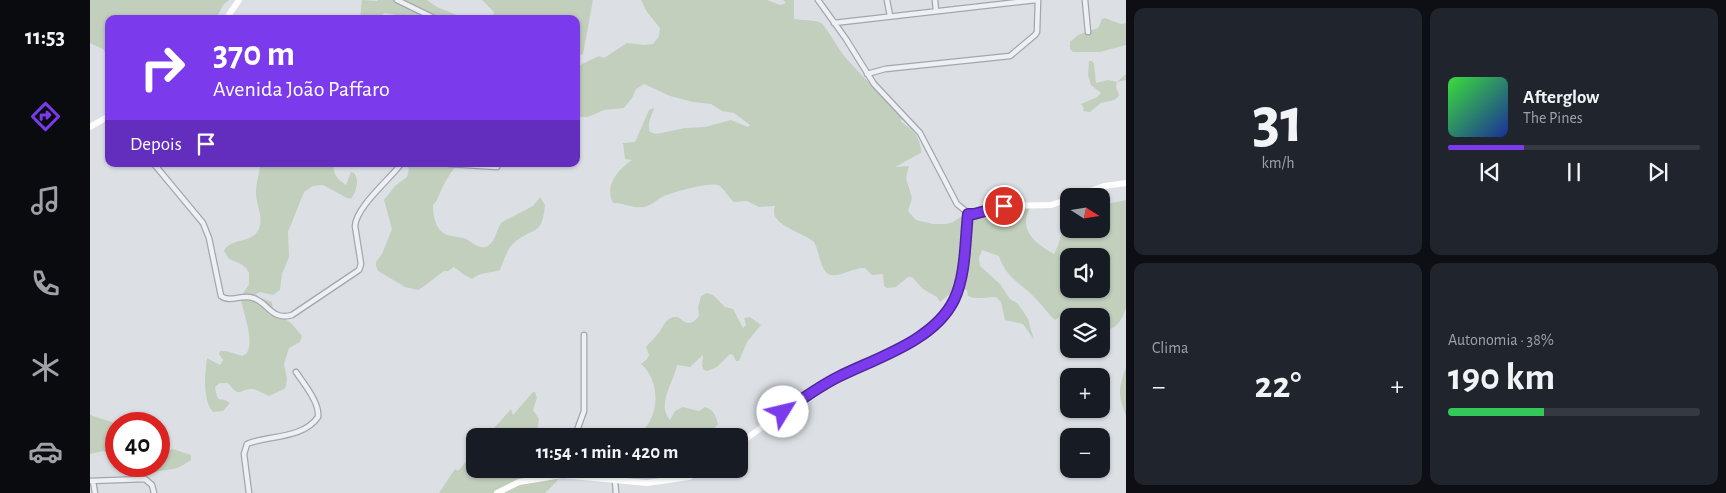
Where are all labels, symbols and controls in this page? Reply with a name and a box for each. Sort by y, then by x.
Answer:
text: 11:53 [25,26,65,48]
icon: right [130,35,195,100]
text: 370 m [213,37,295,72]
text: Avenida João Paffaro [213,78,390,100]
text: Afterglow [1523,88,1599,107]
text: 31 [1252,89,1304,154]
icon: directions [28,99,63,134]
text: The Pines [1523,110,1583,126]
icon: arrive [192,130,220,158]
text: Depois [130,135,182,154]
text: km/h [1261,155,1295,171]
icon: previous [1476,158,1504,186]
icon: pause [1560,158,1588,186]
icon: next [1644,158,1672,186]
icon: music [28,183,63,218]
pin [983,185,1025,227]
north arrow [1060,188,1110,238]
map controls [1060,188,1110,478]
icon: arrive [990,192,1018,220]
button: sound [1060,248,1110,298]
icon: phone [28,266,63,301]
button: layers [1060,308,1110,358]
text: Autonomia · 38% [1448,332,1554,348]
text: Clima [1152,340,1188,356]
icon: climate [28,350,63,385]
text: 190 km [1448,359,1555,397]
text: 22° [1255,367,1301,405]
button: + [1060,368,1110,418]
text: − [1152,373,1165,401]
text: + [1391,373,1404,401]
position arrow [756,385,808,437]
speed limit sign: 40 [105,412,170,477]
button: − [1060,428,1110,478]
icon: car [28,434,63,469]
text: 11:54 · 1 min · 420 m [536,443,678,462]

